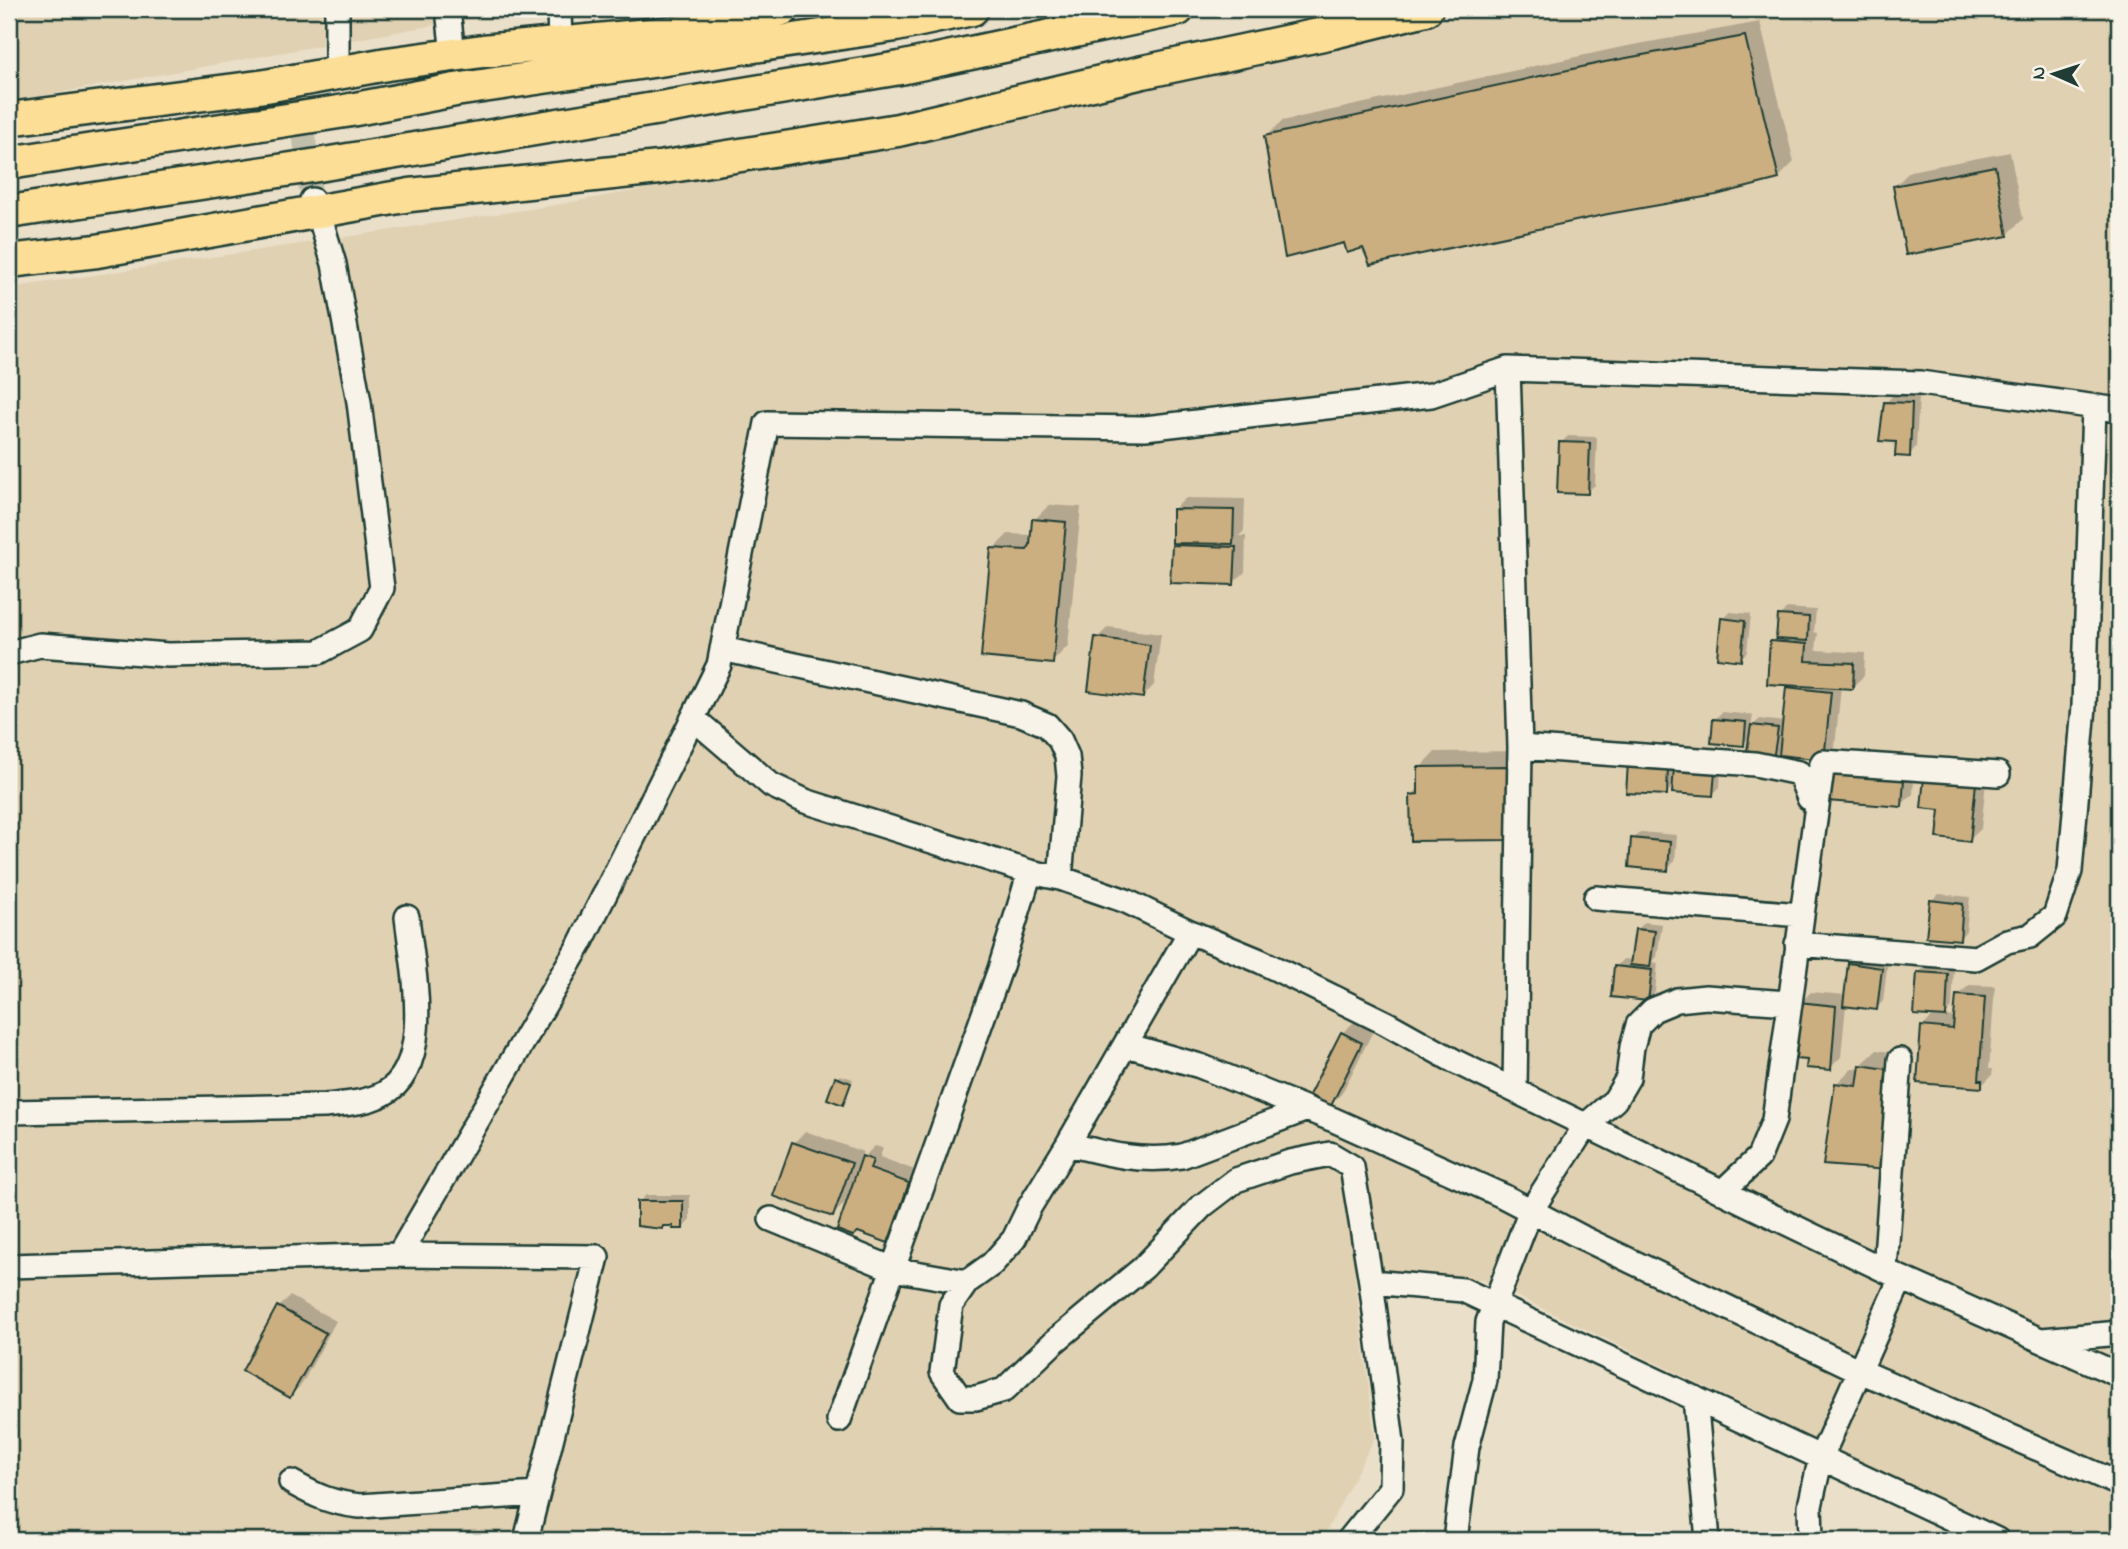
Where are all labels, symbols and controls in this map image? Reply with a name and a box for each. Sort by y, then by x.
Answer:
north arrow [2020,38,2090,108]
text: N [2026,66,2053,80]

